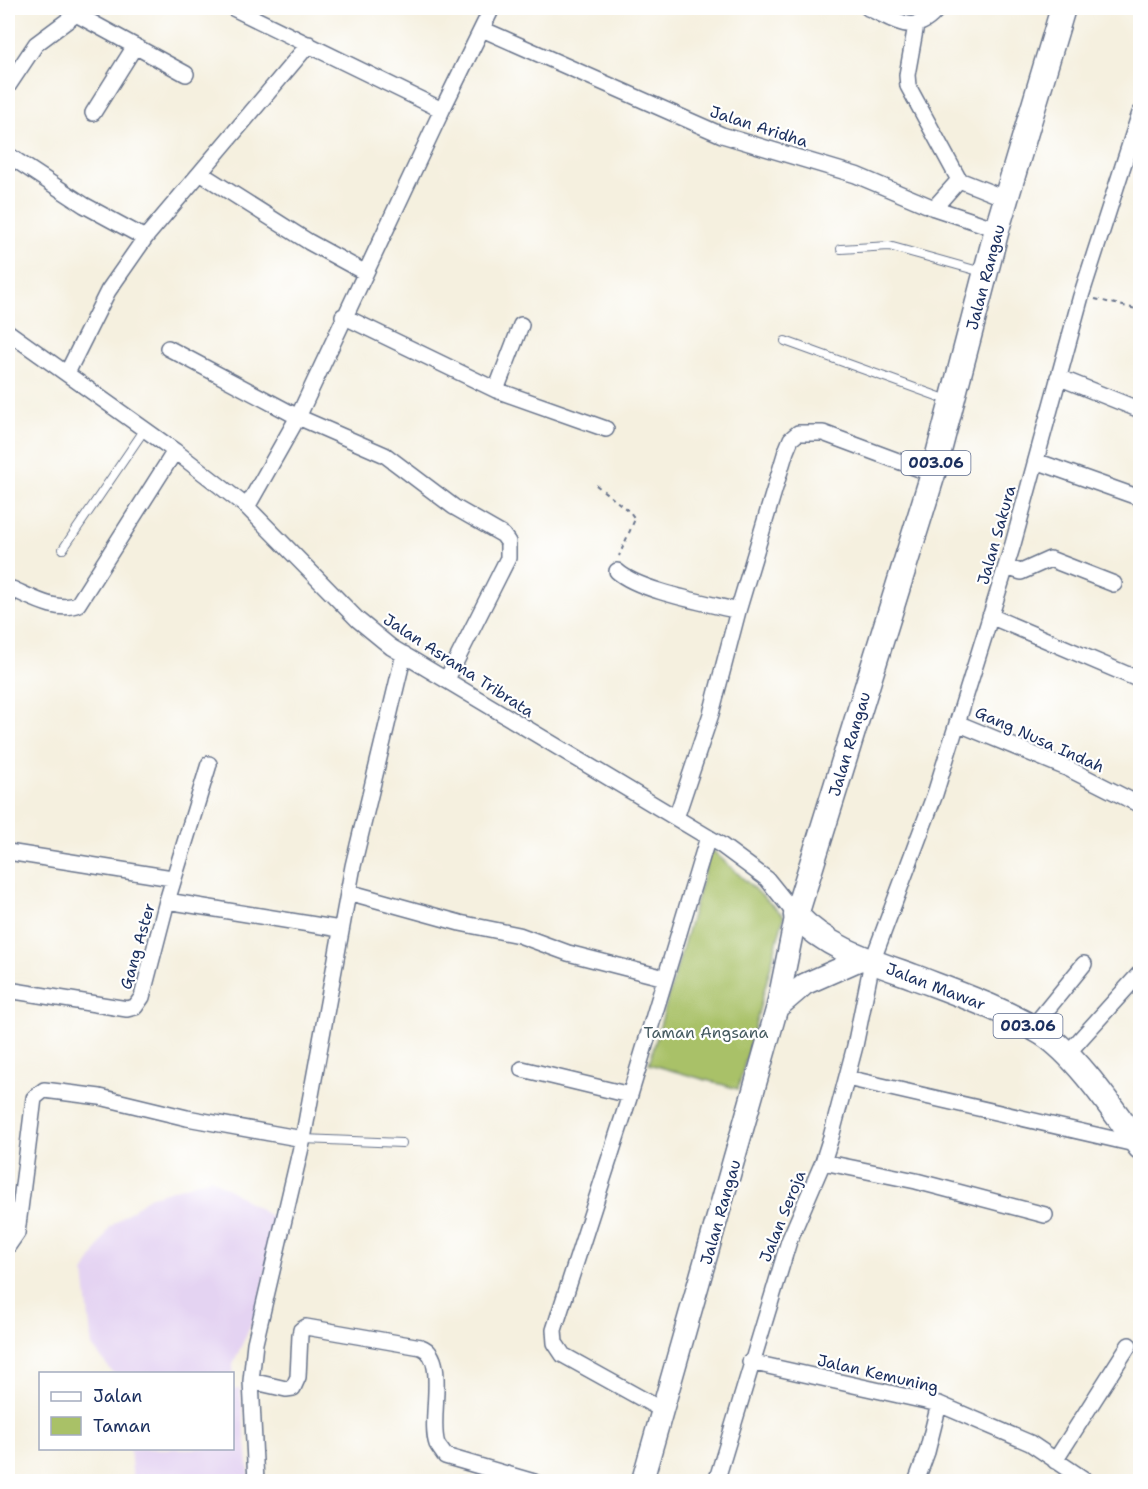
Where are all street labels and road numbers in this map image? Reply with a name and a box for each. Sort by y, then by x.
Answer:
street label: Jalan Aridha [707,101,811,152]
street label: Jalan Rangau [961,222,1010,332]
road number: 003.06 [902,451,970,475]
street label: Jalan Sakura [972,483,1021,587]
street label: Jalan Asrama Tribrata [379,609,538,722]
street label: Jalan Rangau [824,689,875,799]
street label: Gang Nusa Indah [972,702,1108,777]
street label: Gang Aster [115,901,160,992]
street label: Jalan Mawar [883,958,989,1015]
road number: 003.06 [994,1014,1062,1038]
street label: Jalan Rangau [695,1157,746,1267]
street label: Jalan Seroja [755,1167,810,1265]
street label: Jalan Kemuning [815,1349,941,1398]

